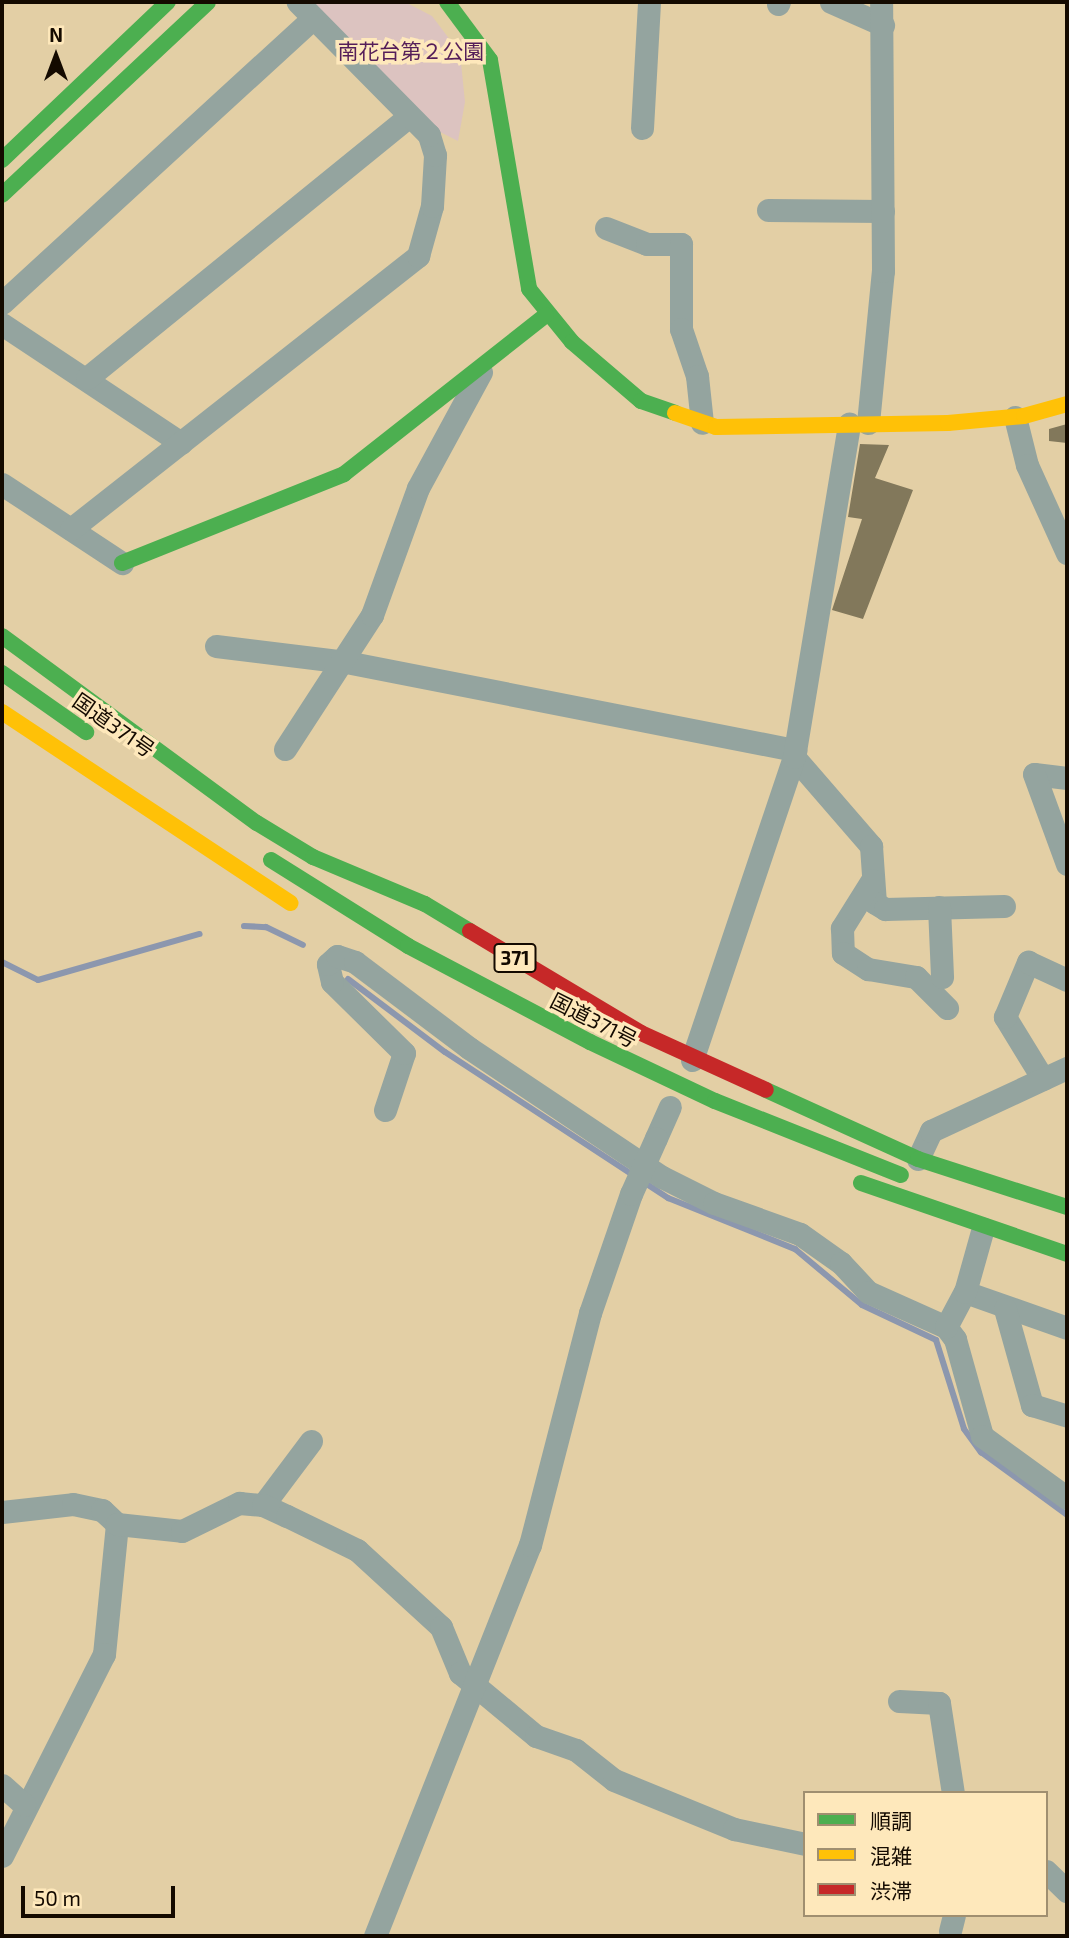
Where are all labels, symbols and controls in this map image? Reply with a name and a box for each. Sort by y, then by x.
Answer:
north arrow [21,21,91,91]
text: N [49,23,63,46]
park label: 南花台第２公園 [338,38,484,64]
street label: 国道371号 [68,688,160,762]
road number: 371 [492,942,538,974]
street label: 国道371号 [546,987,642,1053]
legend [803,1791,1048,1917]
text: 順調 [870,1808,912,1833]
text: 混雑 [870,1843,912,1868]
scale bar [24,1871,178,1915]
text: 渋滞 [870,1878,912,1903]
text: 50 m [34,1885,81,1910]

